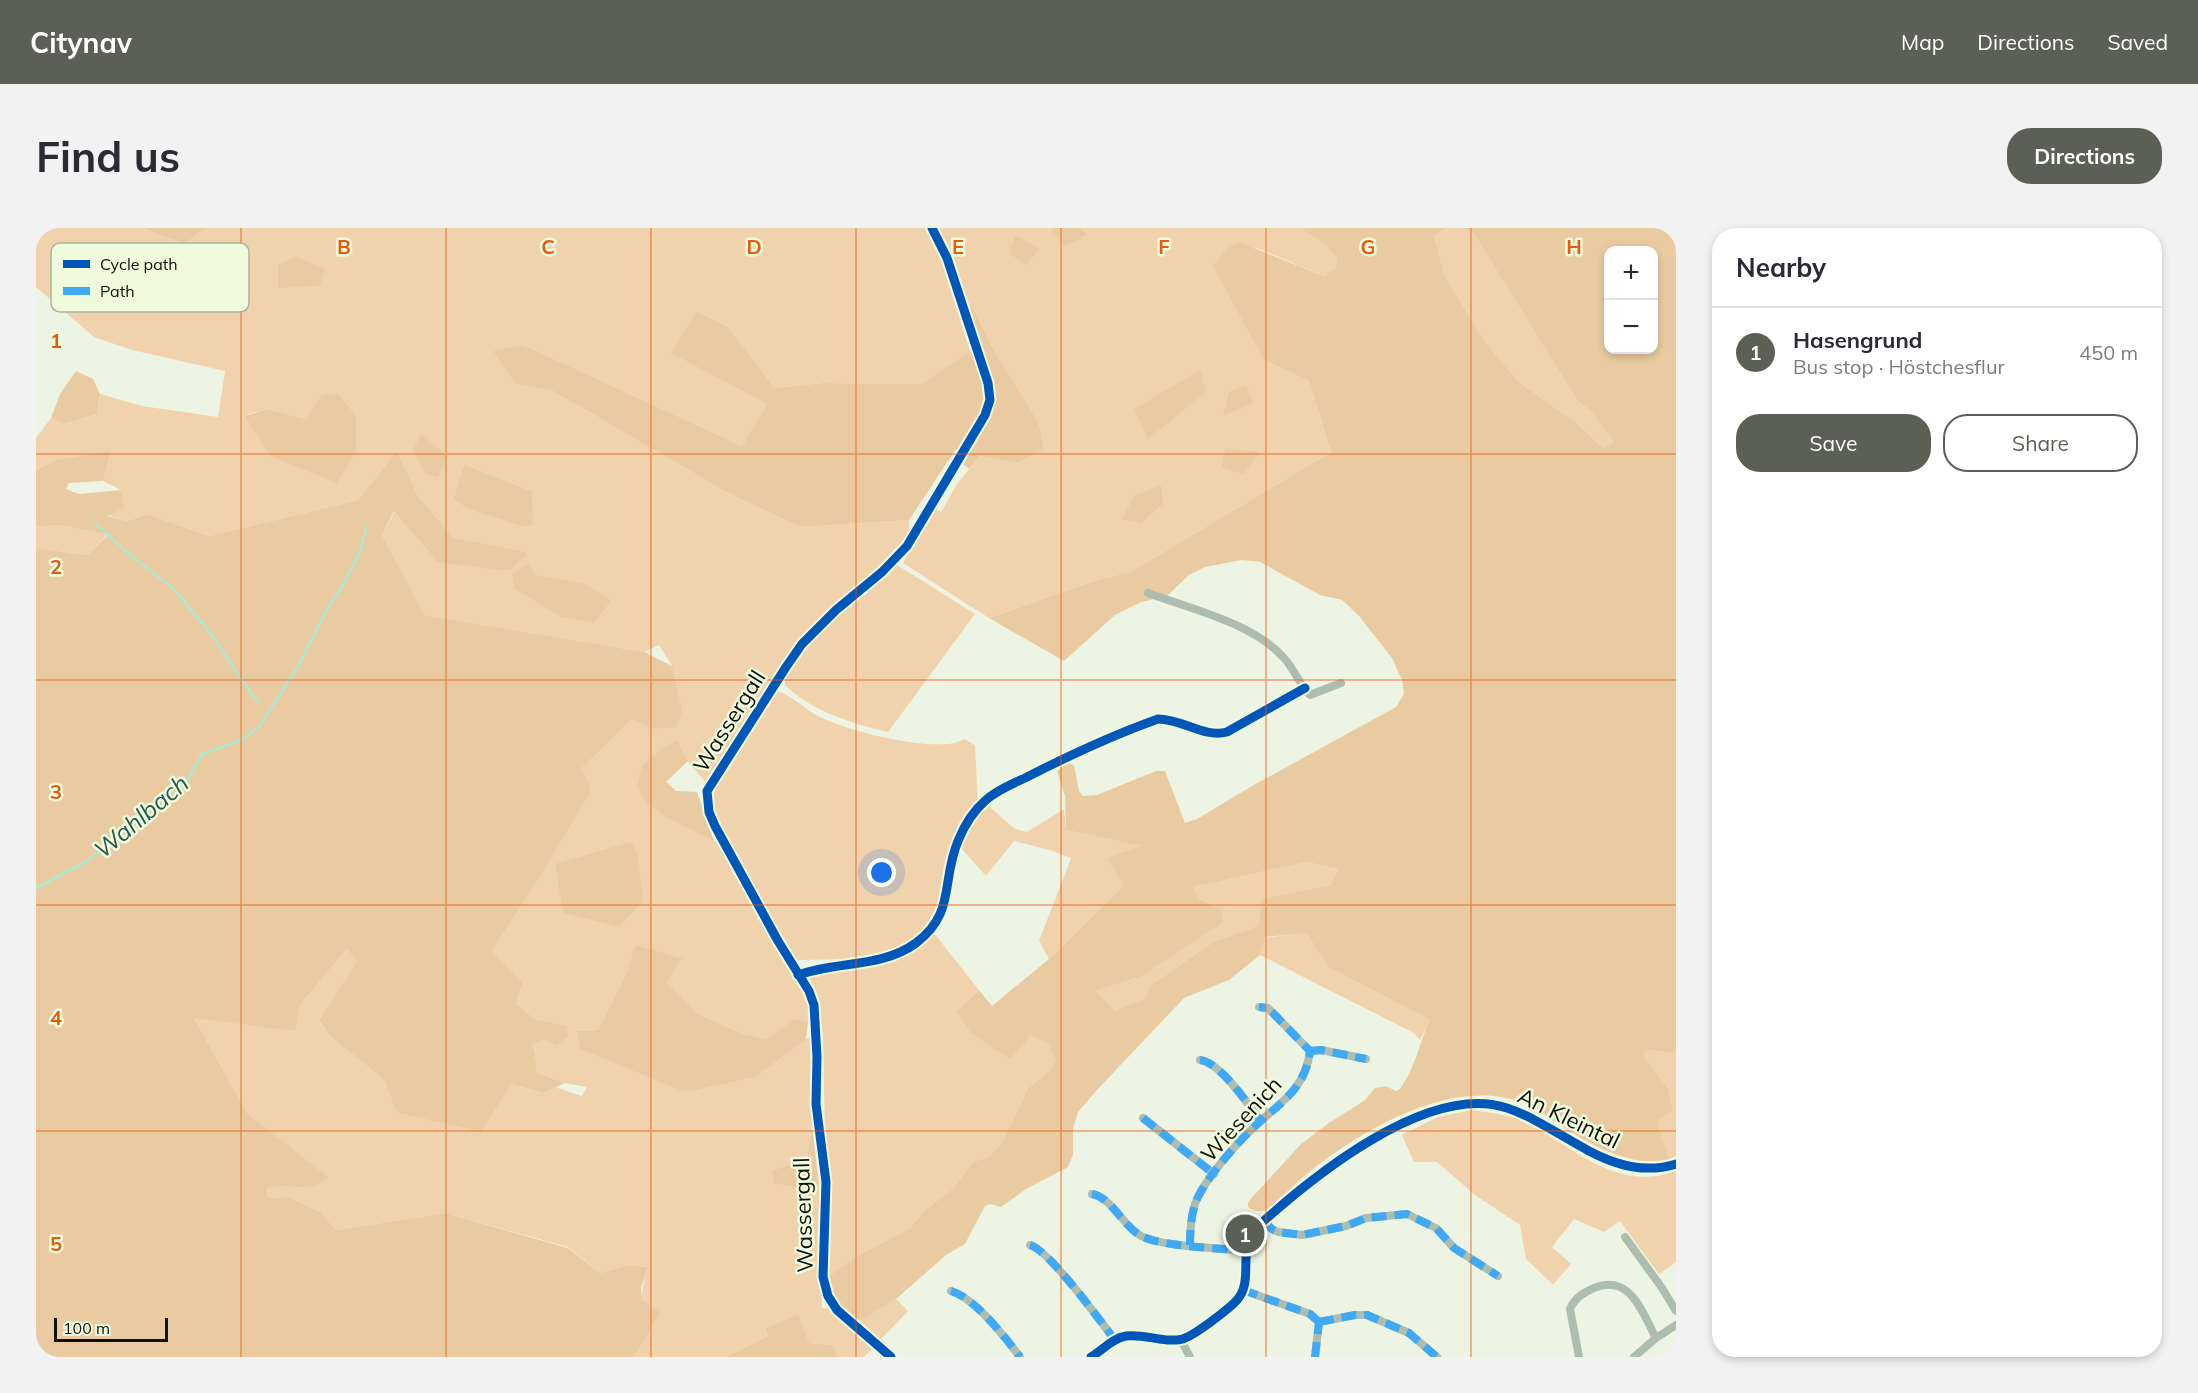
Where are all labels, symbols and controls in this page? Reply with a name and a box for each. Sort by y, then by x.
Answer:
text: Citynav [30,25,132,60]
text: Map [1901,29,1944,55]
text: Directions [1977,29,2074,55]
text: Saved [2107,29,2168,55]
button: Directions [2007,128,2162,184]
text: Find us [36,130,180,183]
text: B [337,234,351,259]
text: C [541,234,555,259]
text: D [746,234,762,259]
text: E [952,234,964,259]
text: F [1158,234,1170,259]
text: G [1361,234,1375,259]
text: H [1566,234,1582,259]
legend [51,243,249,312]
map controls [1604,246,1658,354]
button: + [1604,246,1658,300]
text: Nearby [1736,251,1826,284]
text: Cycle path [100,254,178,274]
text: Path [100,281,135,301]
button: − [1604,300,1658,354]
text: Hasengrund [1793,326,1922,354]
text: 1 [50,328,62,353]
text: 1 [1750,340,1762,365]
text: 450 m [2079,340,2138,365]
text: Bus stop · Höstchesflur [1793,354,2005,379]
button: Save [1736,414,1931,472]
button: Share [1943,414,2138,472]
text: 2 [50,554,62,579]
street label: Wassergall [687,665,771,777]
water label: Wahlbach [88,768,194,864]
text: 3 [50,779,62,804]
your location [867,858,896,887]
text: 4 [50,1005,62,1030]
street label: Wiesenich [1194,1071,1288,1167]
street label: An Kleintal [1513,1081,1625,1155]
street label: Wassergall [787,1157,819,1273]
pin: 1 [1226,1212,1264,1256]
text: 5 [50,1231,62,1256]
scale bar [54,1315,168,1342]
text: 100 m [63,1318,110,1338]

